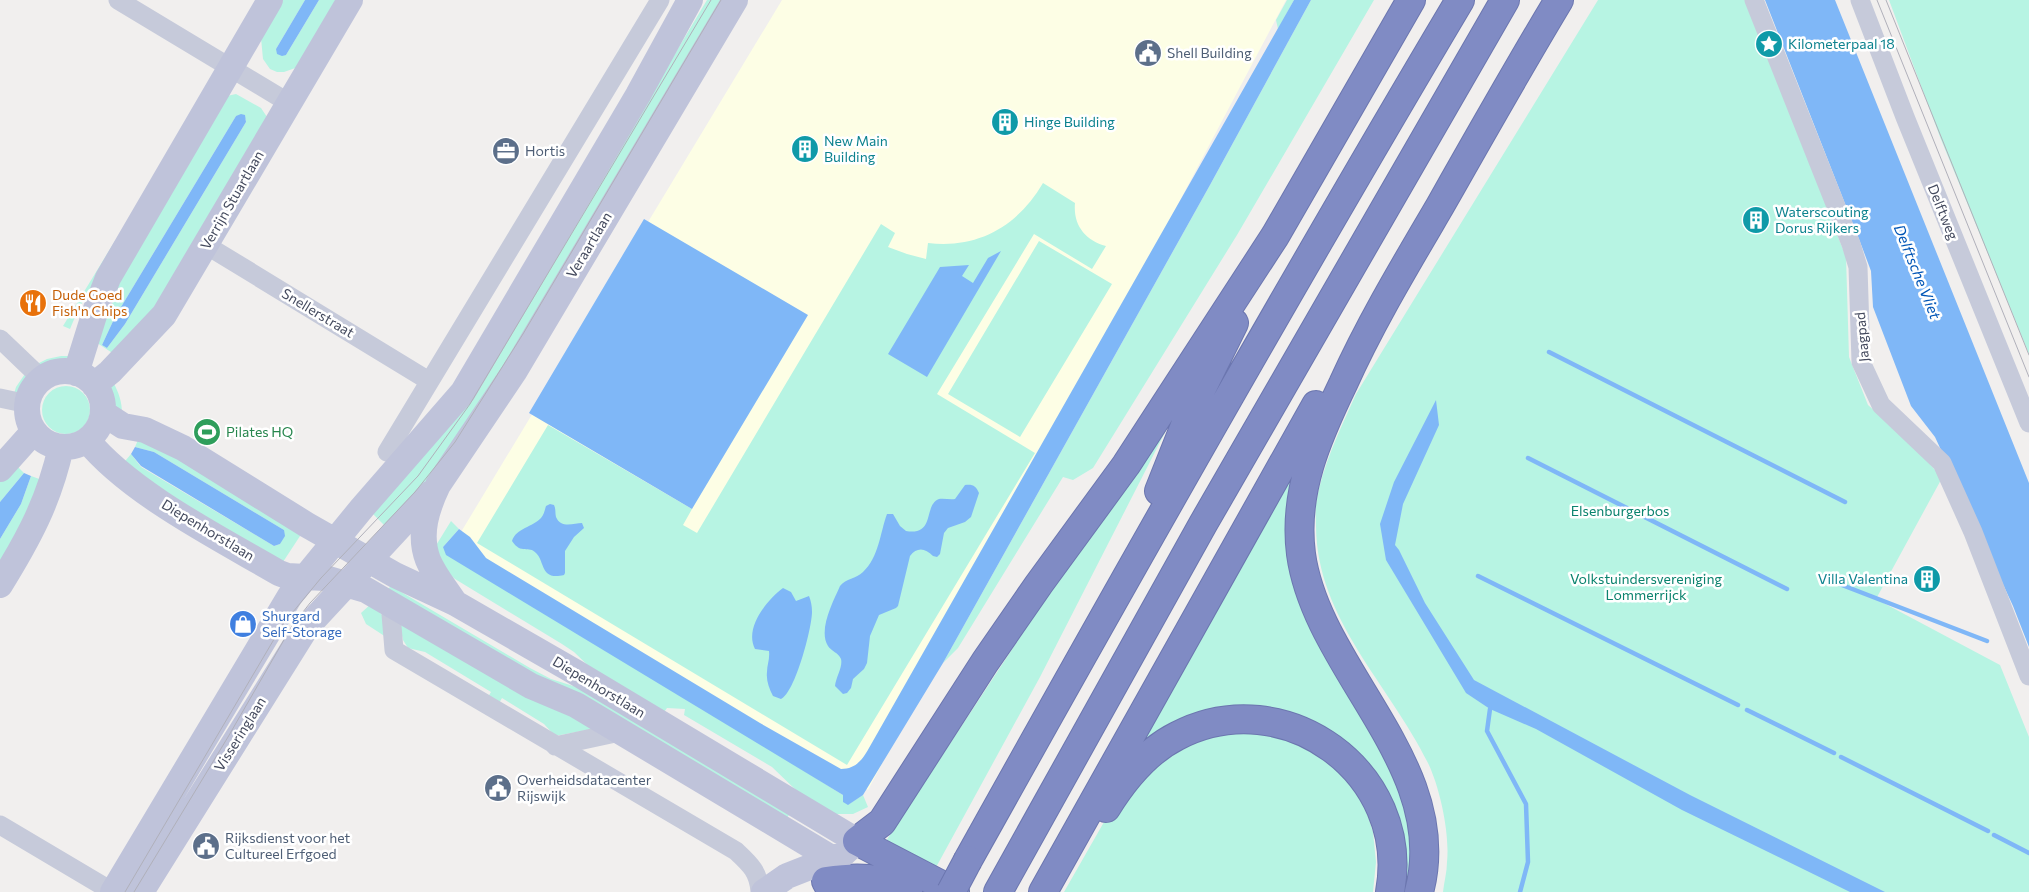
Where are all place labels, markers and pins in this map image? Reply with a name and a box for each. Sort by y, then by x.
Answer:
place icon: Kilometerpaal 18 [1754,29,1784,59]
place label: Kilometerpaal 18 [1788,35,1895,52]
public building icon: Shell Building [1133,38,1163,68]
place label: Shell Building [1167,44,1252,61]
building icon: Hinge Building [990,107,1020,137]
place label: Hinge Building [1024,113,1115,130]
place label: New Main Building [824,132,888,165]
building icon: New Main Building [790,134,820,164]
office icon: Hortis [491,136,521,166]
place label: Hortis [525,142,565,159]
place label: Waterscouting Dorus Rijkers [1775,203,1869,236]
building icon: Waterscouting Dorus Rijkers [1741,205,1771,235]
place label: Dude Goed Fish'n Chips [52,286,127,319]
restaurant icon: Dude Goed Fish'n Chips [18,288,48,318]
sports icon: Pilates HQ [192,417,222,447]
place label: Pilates HQ [226,423,293,440]
building icon: Villa Valentina [1912,564,1942,594]
place label: Villa Valentina [1818,570,1908,587]
place label: Shurgard Self-Storage [262,607,342,640]
shop icon: Shurgard Self-Storage [228,609,258,639]
place label: Overheidsdatacenter Rijswijk [517,771,652,804]
public building icon: Overheidsdatacenter Rijswijk [483,773,513,803]
place label: Rijksdienst voor het Cultureel Erfgoed [225,829,351,862]
public building icon: Rijksdienst voor het Cultureel Erfgoed [191,831,221,861]

